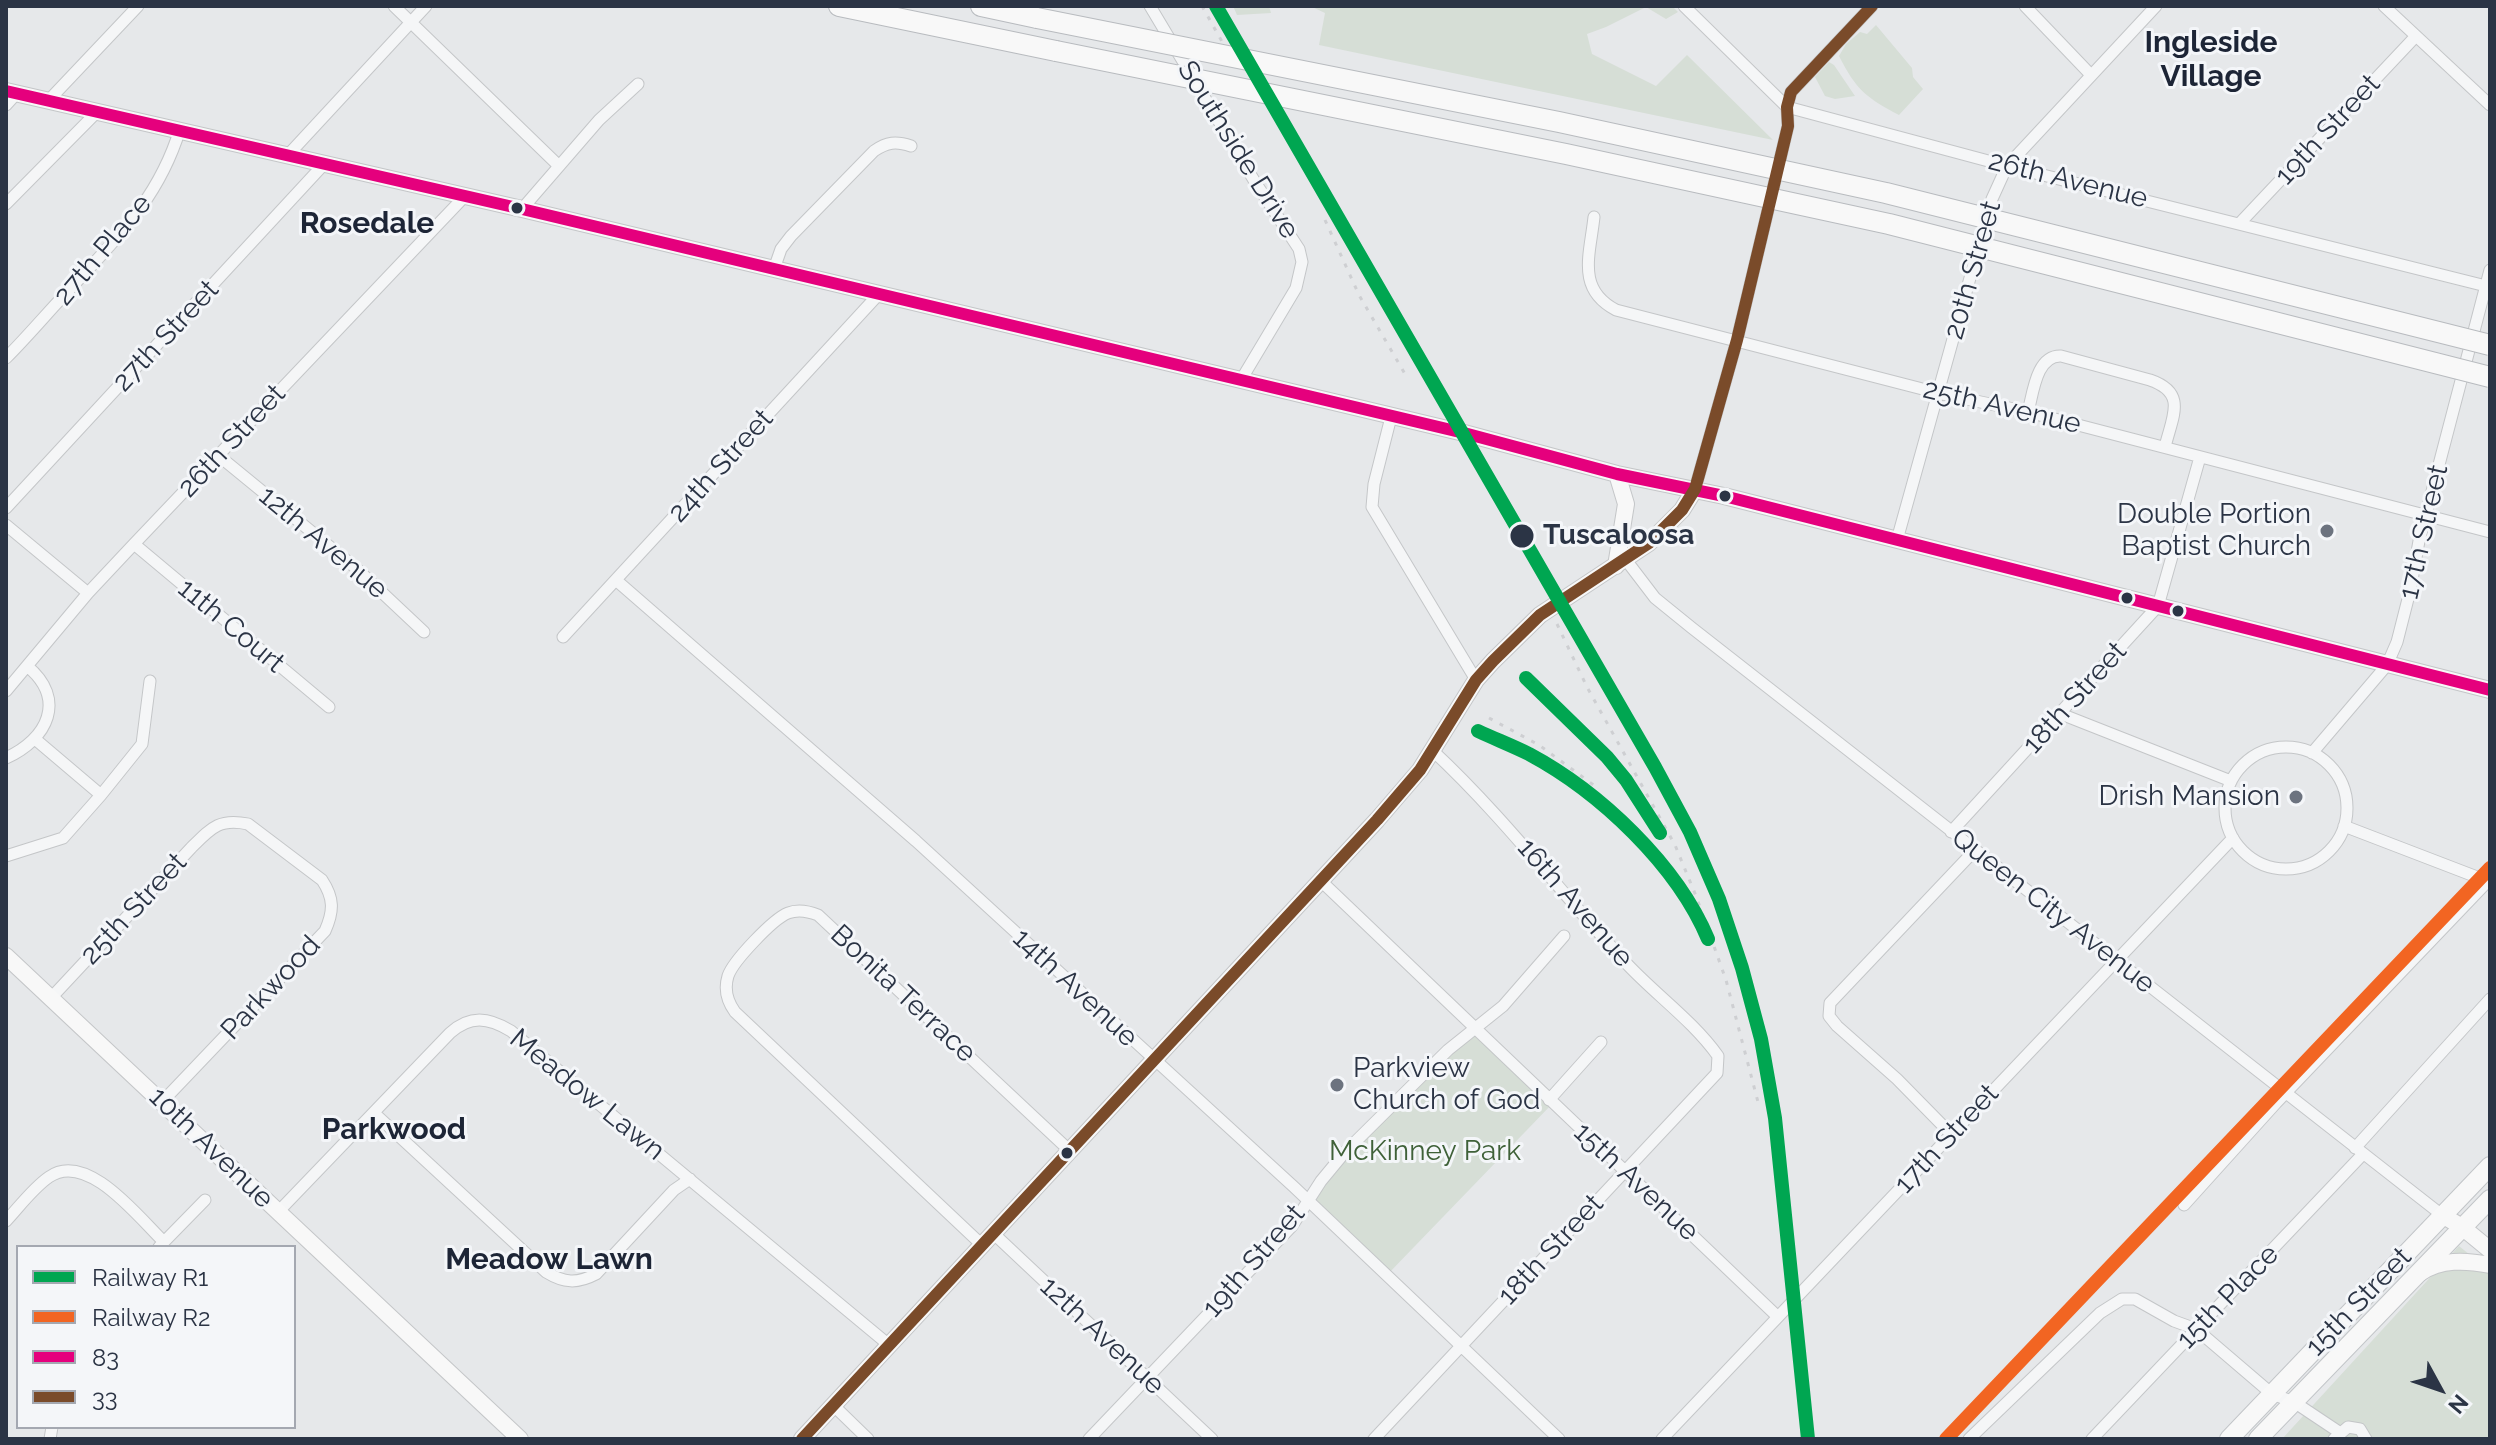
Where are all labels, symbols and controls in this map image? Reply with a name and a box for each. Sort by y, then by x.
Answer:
district label: Ingleside Village [2145,25,2277,96]
street label: Southside Drive [1170,55,1306,245]
street label: 19th Street [2268,68,2388,192]
street label: 26th Avenue [1985,144,2151,216]
street label: 27th Place [47,188,159,312]
street label: 20th Street [1937,197,2009,343]
unlabelled marker [509,200,525,216]
district label: Rosedale [300,206,434,242]
street label: 27th Street [106,273,226,399]
street label: 25th Avenue [1920,373,2084,441]
street label: 26th Street [171,378,293,504]
street label: 24th Street [662,403,780,529]
street label: 17th Street [2392,461,2456,603]
street label: 12th Avenue [252,479,394,607]
unlabelled marker [1717,488,1733,504]
place label: Double Portion Baptist Church [2117,498,2311,564]
place label: Tuscaloosa [1543,519,1694,553]
marker: Tuscaloosa [1508,522,1536,550]
marker: Double Portion Baptist Church [2318,522,2336,540]
street label: 11th Court [171,572,291,680]
unlabelled marker [2119,590,2135,606]
unlabelled marker [2170,603,2186,619]
street label: 18th Street [2016,635,2134,761]
place label: Drish Mansion [2098,780,2280,814]
marker: Drish Mansion [2287,788,2305,806]
street label: Queen City Avenue [1944,821,2162,1001]
street label: 16th Avenue [1510,832,1640,974]
street label: 25th Street [74,846,194,972]
street label: Bonita Terrace [823,918,983,1070]
street label: 14th Avenue [1006,922,1144,1054]
street label: Parkwood [214,929,328,1047]
street label: Meadow Lawn [503,1022,671,1168]
place label: Parkview Church of God [1353,1052,1540,1118]
marker: Parkview Church of God [1328,1076,1346,1094]
street label: 17th Street [1888,1077,2006,1201]
street label: 10th Avenue [142,1080,280,1216]
district label: Parkwood [322,1112,466,1148]
street label: 15th Avenue [1567,1116,1705,1248]
park label: McKinney Park [1329,1135,1521,1169]
unlabelled marker [1059,1145,1075,1161]
street label: 18th Street [1491,1188,1611,1312]
street label: 19th Street [1196,1198,1312,1324]
street label: 15th Place [2170,1238,2286,1356]
street label: 15th Street [2299,1241,2419,1363]
district label: Meadow Lawn [445,1242,653,1278]
legend [16,1245,296,1429]
text: Railway R1 [92,1263,208,1292]
street label: 12th Avenue [1033,1270,1171,1402]
text: Railway R2 [92,1303,210,1332]
text: 83 [92,1343,119,1372]
north arrow [2400,1349,2480,1429]
text: 33 [92,1383,118,1412]
text: N [2443,1390,2474,1419]

